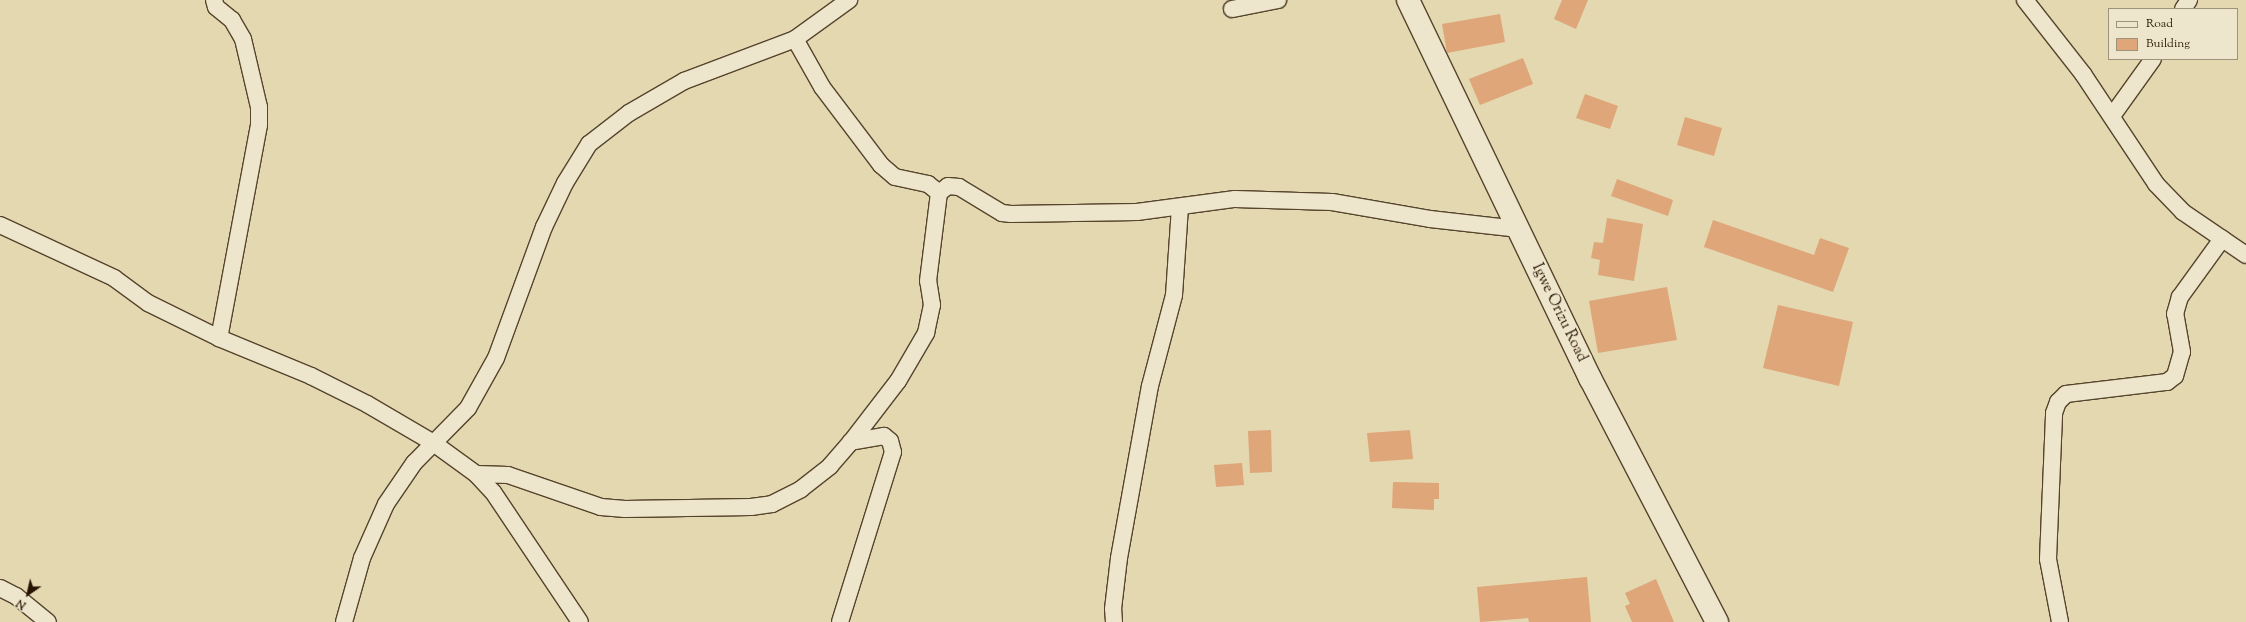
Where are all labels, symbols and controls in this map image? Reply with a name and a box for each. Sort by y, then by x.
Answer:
legend [2108,8,2238,60]
text: Road [2146,15,2173,33]
text: Building [2146,35,2190,53]
street label: Igwe Orizu Road [1527,261,1591,365]
north arrow [8,574,48,614]
text: N [13,595,29,613]

